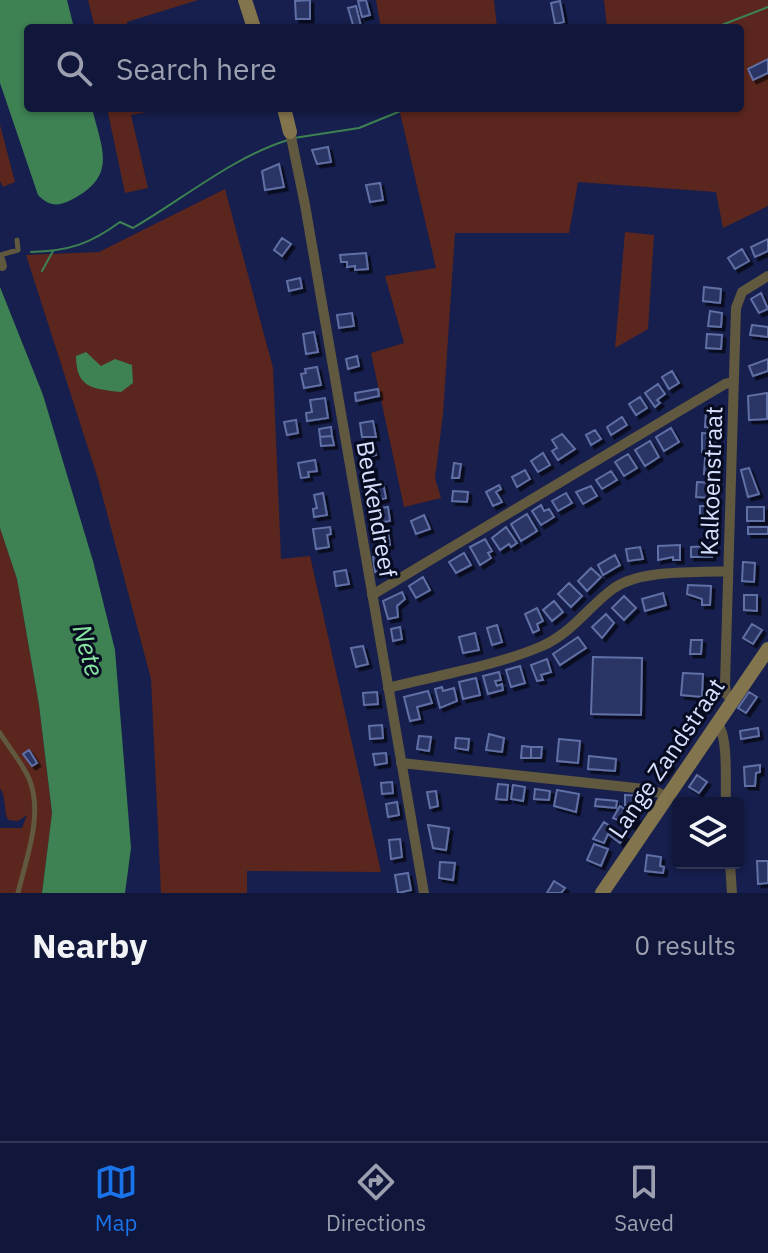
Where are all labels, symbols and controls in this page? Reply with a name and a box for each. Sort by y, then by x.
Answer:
search box [24,24,744,112]
icon: search [52,46,96,90]
text: Search here [116,49,277,88]
street label: Kalkoenstraat [692,406,730,556]
street label: Beukendreef [349,438,405,580]
water label: Nete [65,620,113,680]
street label: Lange Zandstraat [600,672,732,844]
map controls [672,797,744,869]
button: layers [672,797,744,869]
text: Nearby [32,923,147,967]
text: 0 results [634,928,736,962]
tab: Map [94,1160,138,1237]
tab: Directions [326,1160,426,1237]
tab: Saved [614,1160,674,1237]

